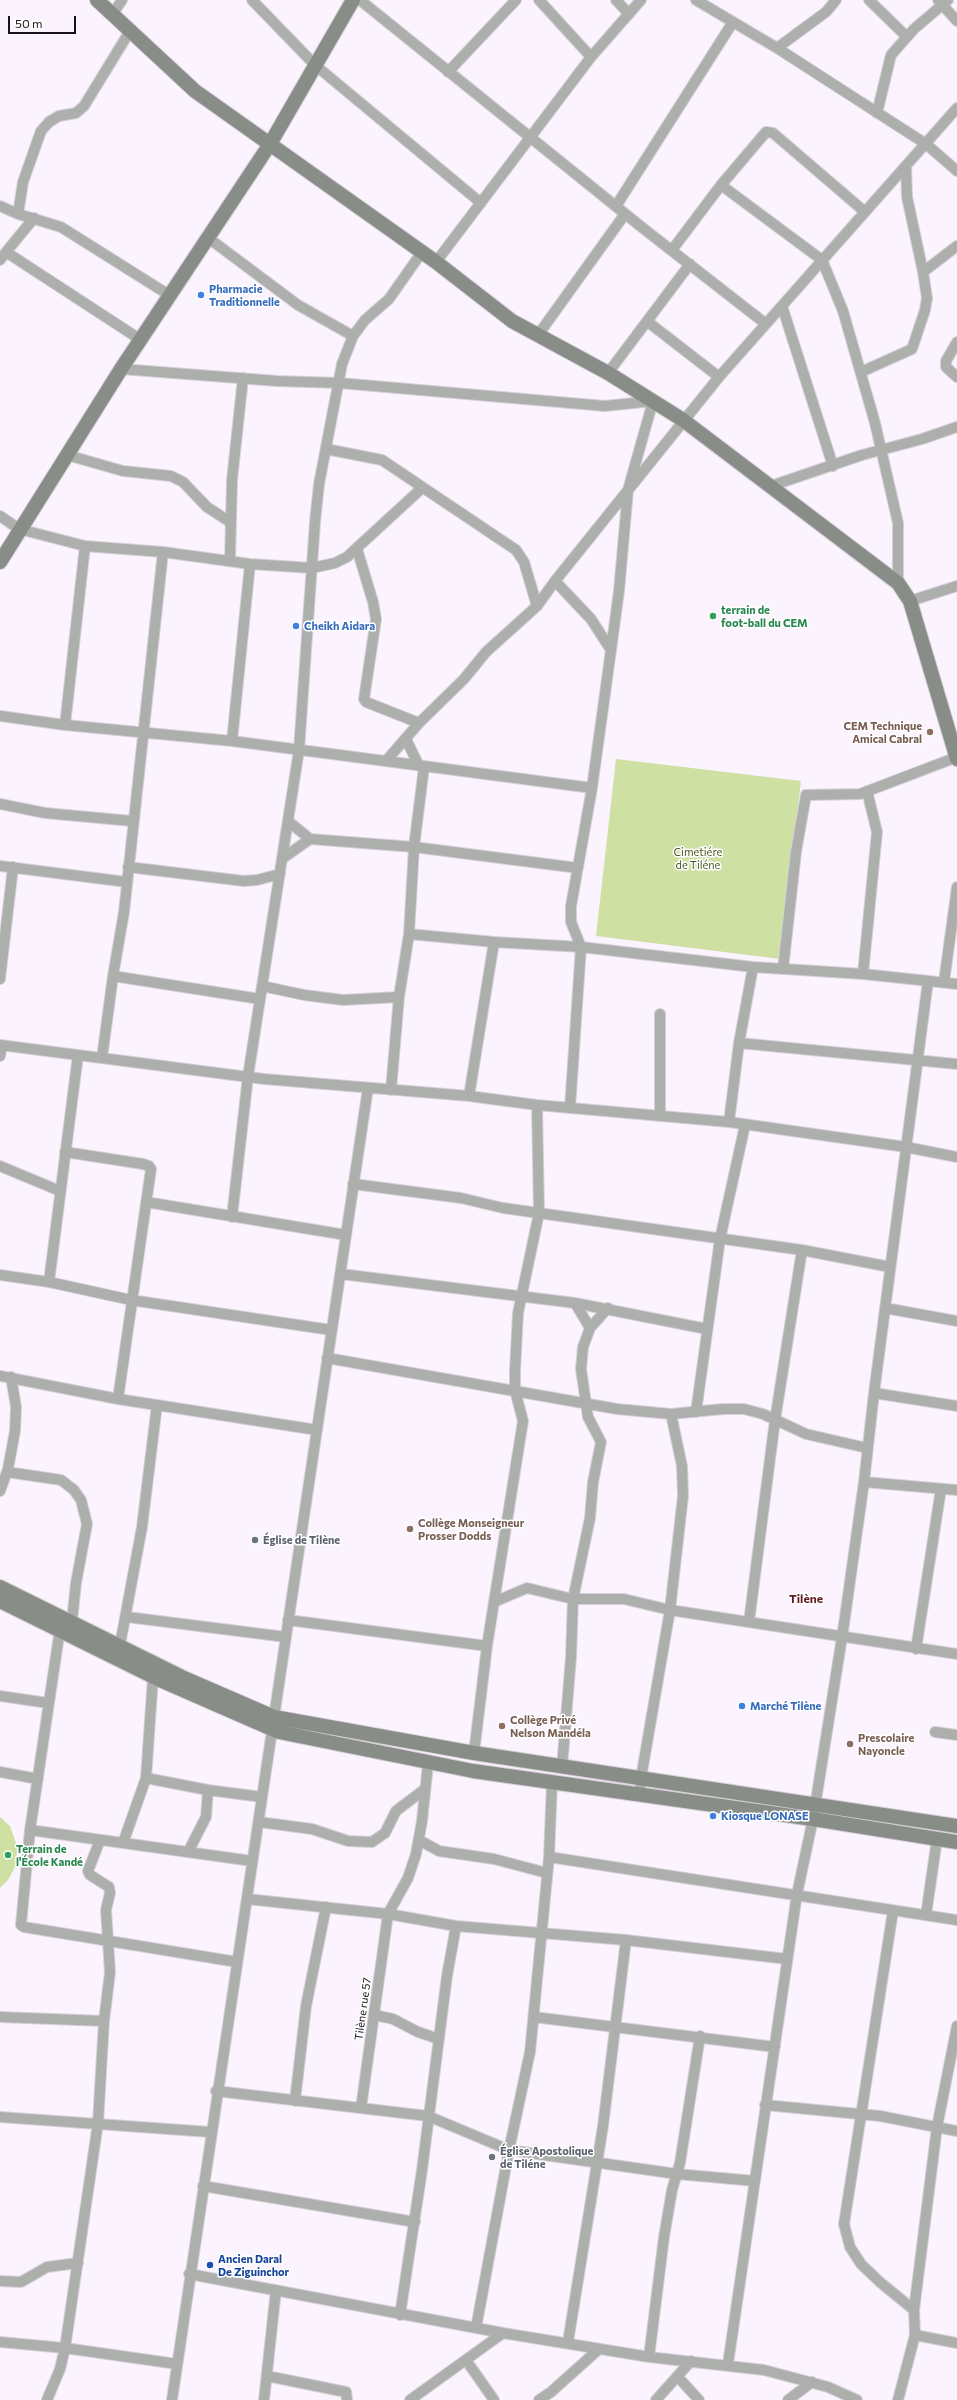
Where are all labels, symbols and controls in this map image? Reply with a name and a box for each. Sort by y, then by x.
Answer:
scale bar [10,8,78,34]
text: 50 m [15,16,43,30]
place label: Pharmacie Traditionnelle [209,282,280,308]
marker: Pharmacie Traditionnelle [196,290,206,300]
place label: terrain de foot-ball du CEM [721,603,808,629]
marker: terrain de foot-ball du CEM [708,611,718,621]
place label: Cheikh Aidara [304,619,375,633]
marker: Cheikh Aidara [291,621,301,631]
place label: CEM Technique Amical Cabral [843,719,922,745]
marker: CEM Technique Amical Cabral [925,727,935,737]
park label: Cimetiére de Tiléne [674,845,722,871]
place label: Collège Monseigneur Prosser Dodds [418,1516,524,1542]
marker: Collège Monseigneur Prosser Dodds [405,1524,415,1534]
place label: Église de Tilène [263,1533,340,1547]
marker: Église de Tilène [250,1535,260,1545]
district label: Tilène [789,1592,823,1606]
place label: Marché Tilène [750,1699,821,1713]
marker: Marché Tilène [737,1701,747,1711]
place label: Collège Privé Nelson Mandéla [510,1713,591,1739]
marker: Collège Privé Nelson Mandéla [497,1721,507,1731]
place label: Prescolaire Nayoncle [858,1731,914,1757]
marker: Prescolaire Nayoncle [845,1739,855,1749]
place label: Kiosque LONASE [721,1809,808,1823]
marker: Kiosque LONASE [708,1811,718,1821]
place label: Terrain de l'École Kandé [16,1842,83,1868]
marker: Terrain de l'École Kandé [3,1850,13,1860]
street label: Tilène rue 57 [352,1977,374,2041]
place label: Église Apostolique de Tiléne [500,2144,593,2170]
marker: Église Apostolique de Tiléne [487,2152,497,2162]
place label: Ancien Daral De Ziguinchor [218,2252,289,2278]
marker: Ancien Daral De Ziguinchor [205,2260,215,2270]

